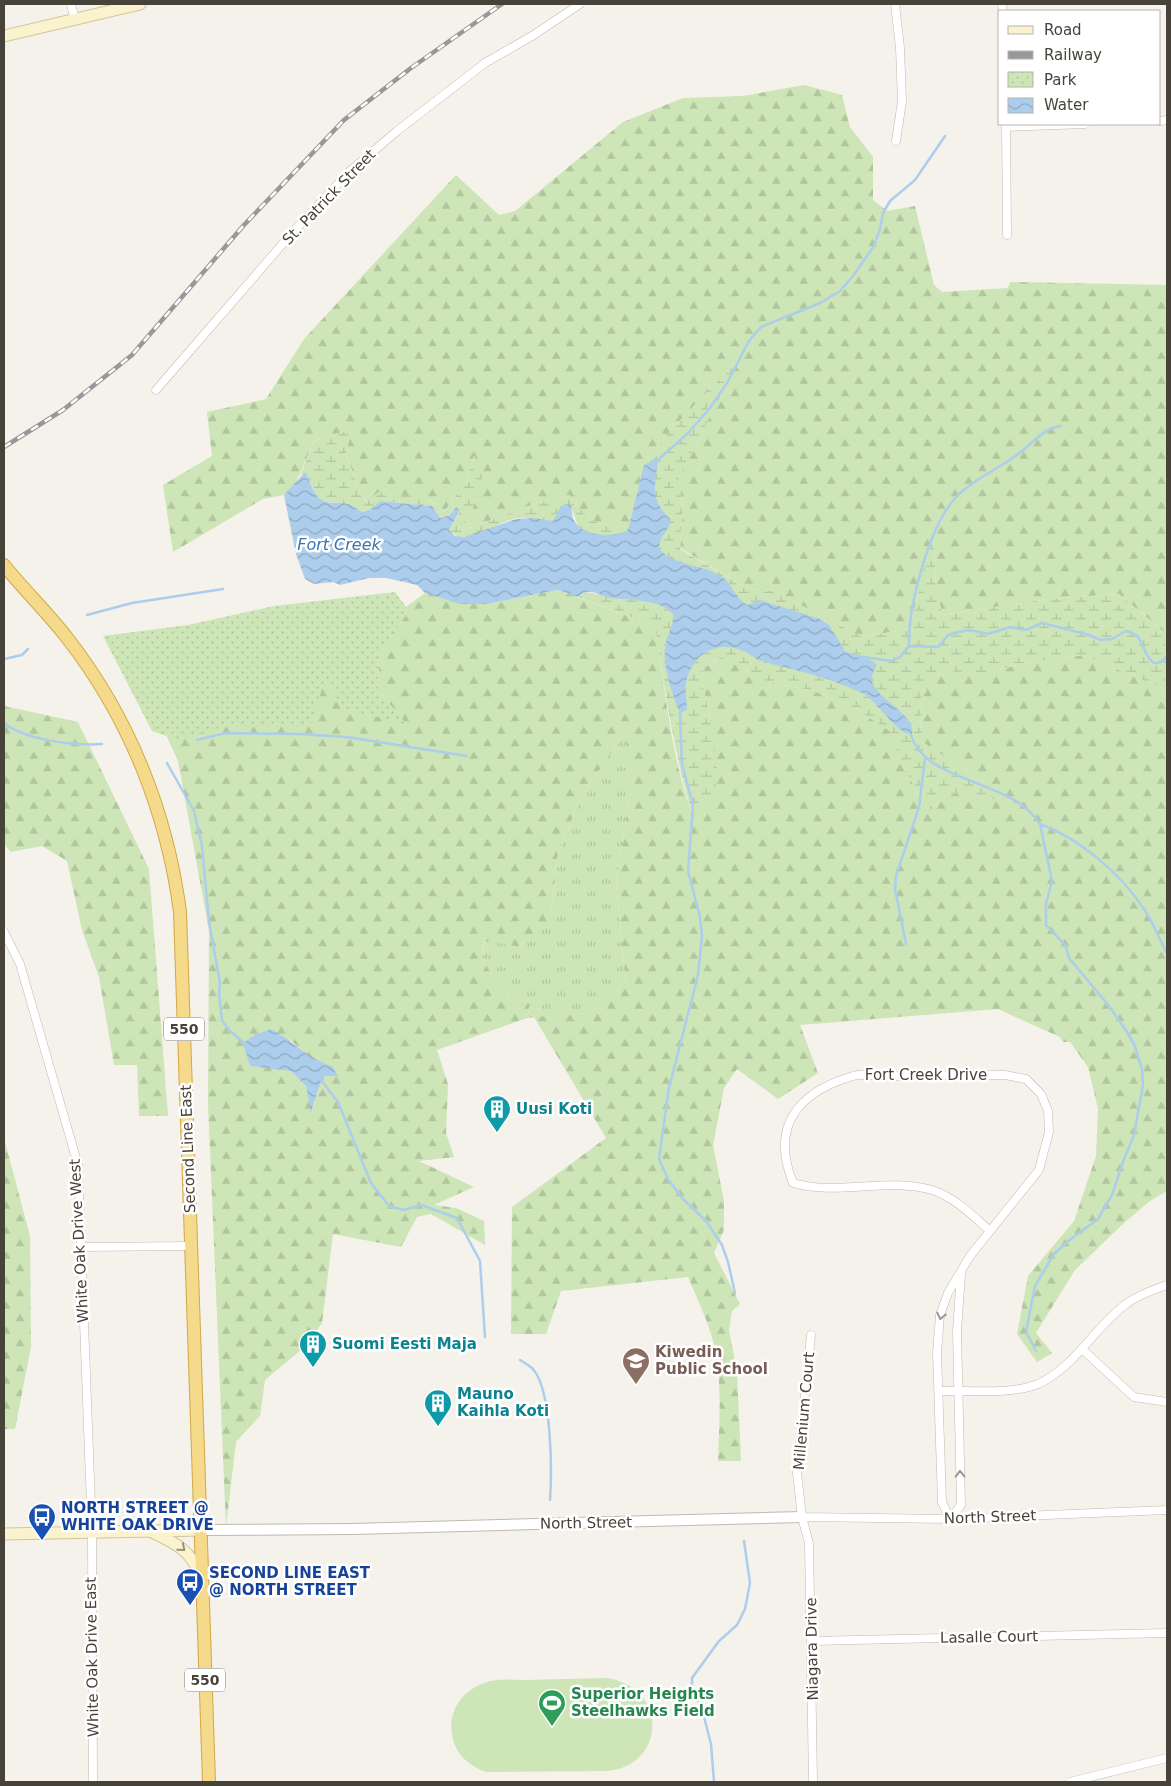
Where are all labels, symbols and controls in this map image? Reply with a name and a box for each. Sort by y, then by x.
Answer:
legend [998,10,1161,125]
text: Road [1044,21,1082,39]
text: Railway [1044,46,1102,64]
text: Park [1044,71,1077,89]
text: Water [1044,96,1089,114]
street label: St. Patrick Street [279,145,379,249]
water label: Fort Creek [297,535,382,554]
road number: 550 [164,1018,204,1040]
street label: Fort Creek Drive [865,1066,987,1084]
street label: Second Line East [177,1084,199,1213]
building icon: Uusi Koti [482,1094,512,1133]
place label: Uusi Koti [516,1100,592,1118]
street label: White Oak Drive West [66,1158,92,1324]
one-way arrow [936,1311,946,1320]
building icon: Suomi Eesti Maja [298,1329,328,1368]
place label: Suomi Eesti Maja [332,1335,477,1353]
place label: Kiwedin Public School [655,1343,768,1378]
school or university icon: Kiwedin Public School [621,1346,651,1385]
street label: Millenium Court [790,1351,818,1471]
place label: Mauno Kaihla Koti [457,1385,549,1420]
building icon: Mauno Kaihla Koti [423,1388,453,1427]
one-way arrow [955,1470,966,1478]
place label: NORTH STREET @ WHITE OAK DRIVE [61,1499,214,1534]
bus stop icon: NORTH STREET @ WHITE OAK DRIVE [27,1502,57,1541]
street label: North Street [944,1506,1037,1528]
street label: North Street [540,1513,632,1533]
one-way arrow [176,1542,185,1551]
place label: SECOND LINE EAST @ NORTH STREET [209,1564,371,1599]
bus stop icon: SECOND LINE EAST @ NORTH STREET [175,1567,205,1606]
street label: White Oak Drive East [82,1577,102,1737]
street label: Niagara Drive [802,1597,822,1701]
street label: Lasalle Court [940,1627,1038,1647]
road number: 550 [185,1668,225,1692]
place label: Superior Heights Steelhawks Field [571,1685,715,1720]
sports icon: Superior Heights Steelhawks Field [537,1688,567,1727]

